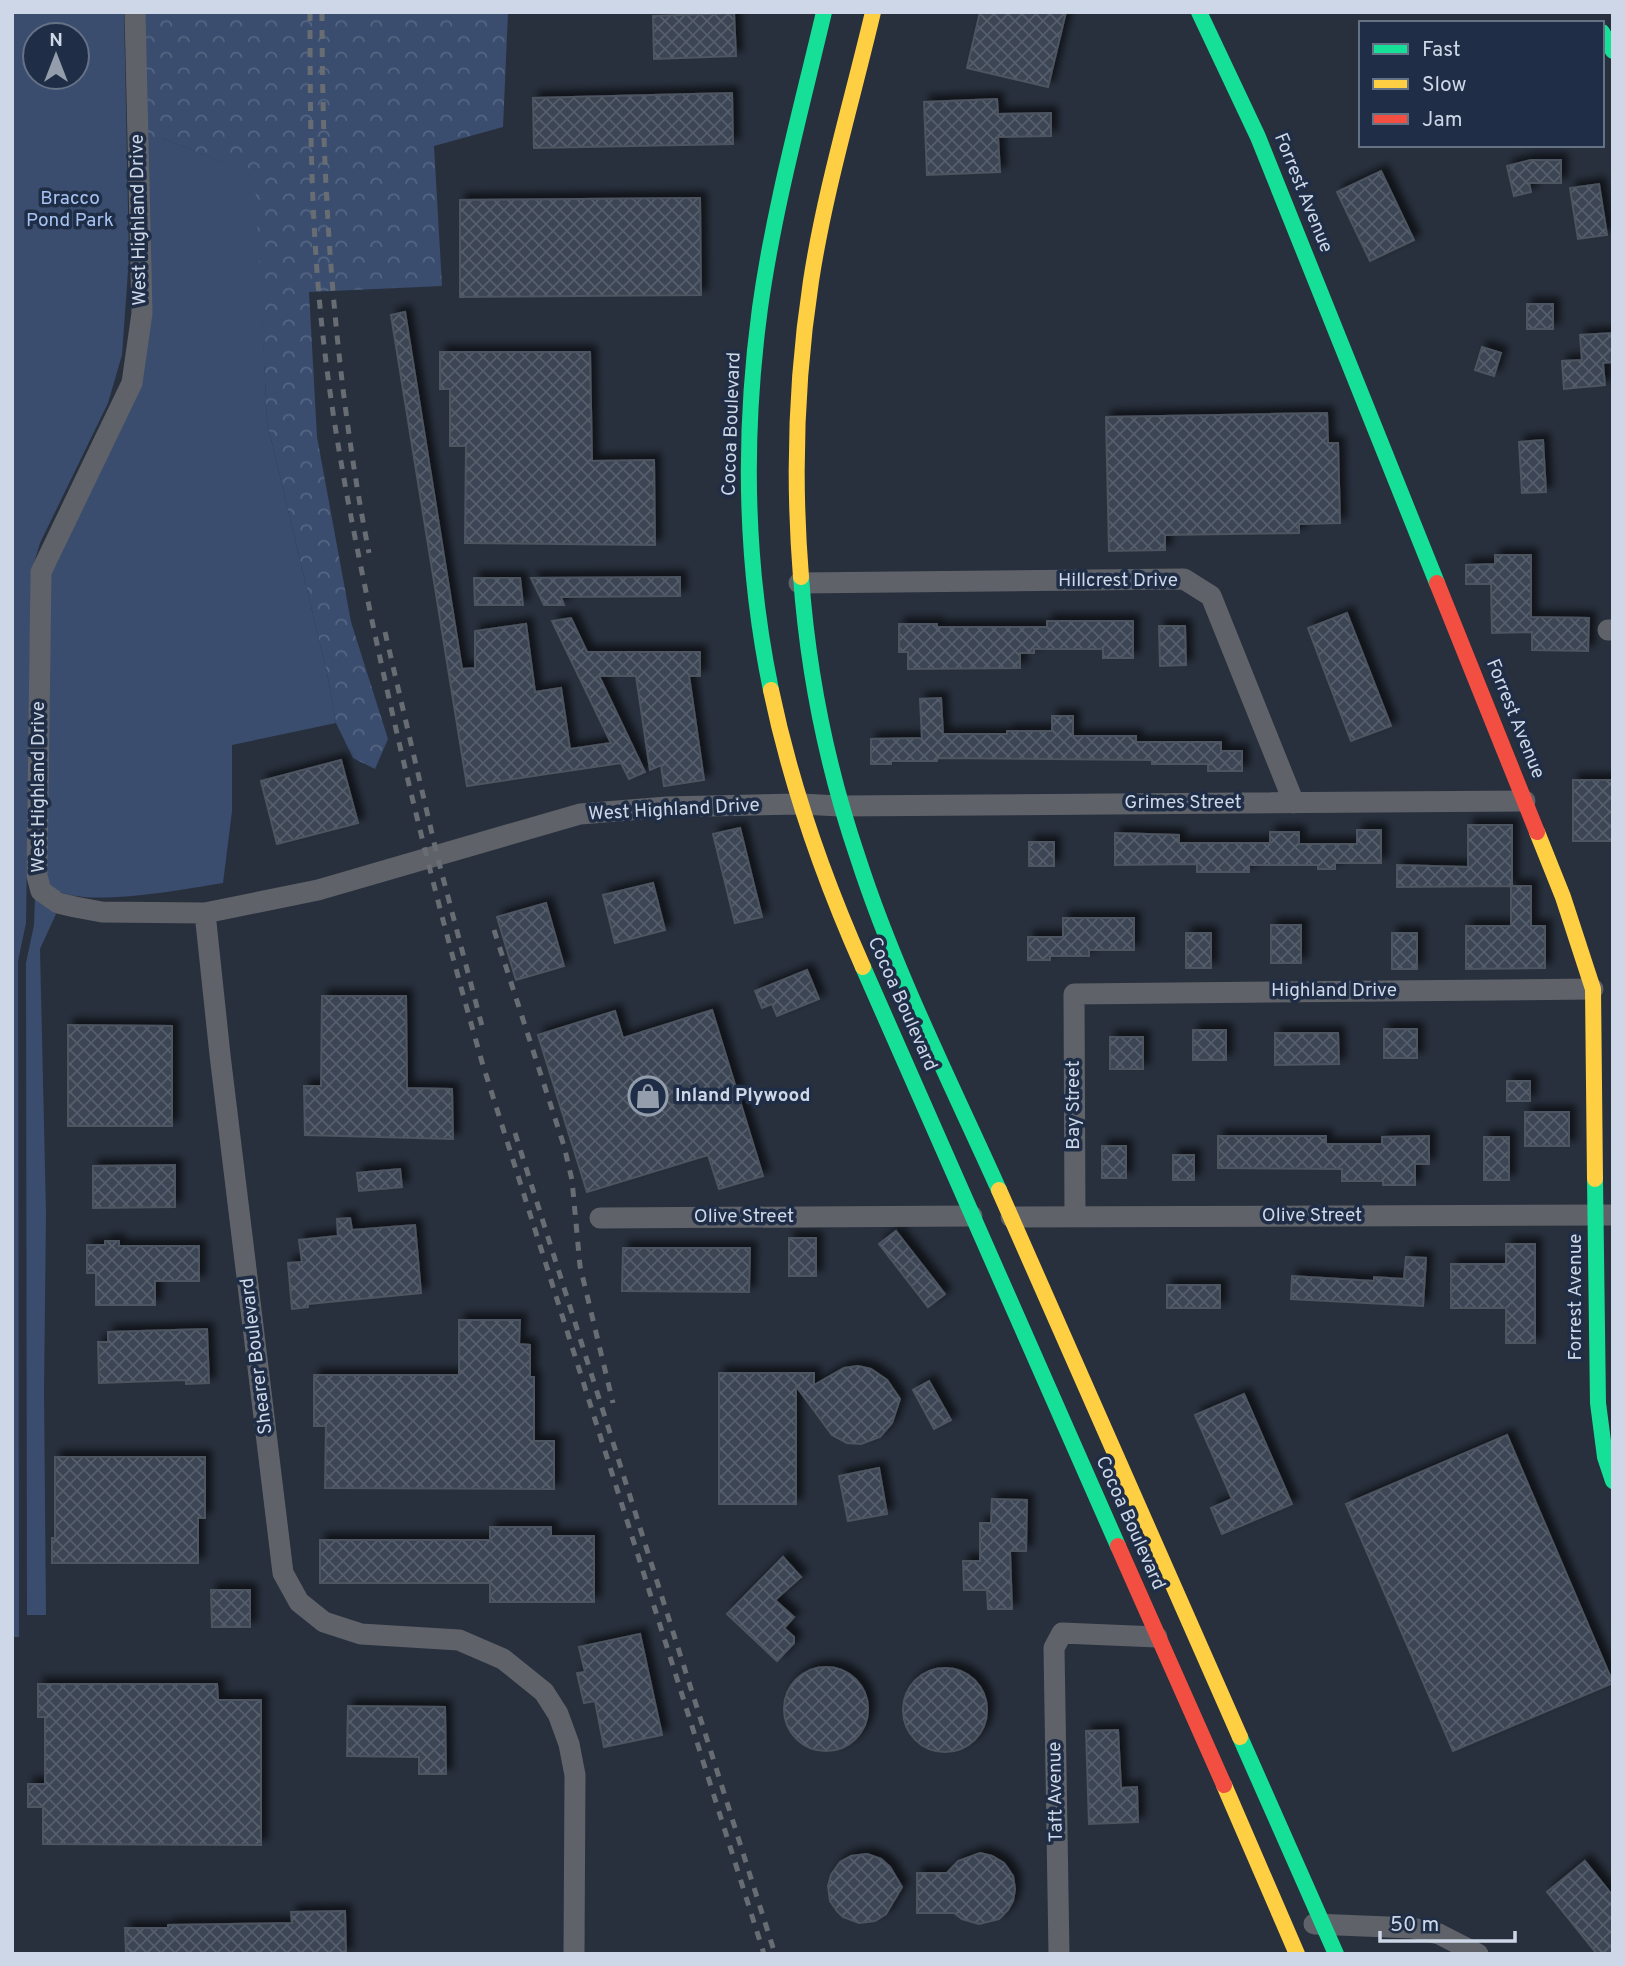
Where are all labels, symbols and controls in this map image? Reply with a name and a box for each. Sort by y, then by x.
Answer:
north arrow [21,21,91,91]
legend [1359,21,1604,147]
text: N [49,29,63,53]
text: Fast [1422,37,1461,64]
text: Slow [1422,72,1467,99]
text: Jam [1422,107,1463,134]
street label: Forrest Avenue [1268,130,1338,256]
street label: West Highland Drive [126,134,152,306]
park label: Bracco Pond Park [26,187,114,233]
street label: Cocoa Boulevard [717,352,747,496]
street label: Hillcrest Drive [1058,569,1178,593]
street label: Forrest Avenue [1480,656,1550,782]
street label: West Highland Drive [27,701,51,873]
street label: Grimes Street [1124,791,1242,815]
street label: West Highland Drive [588,794,760,826]
street label: Cocoa Boulevard [862,933,942,1075]
street label: Highland Drive [1271,979,1397,1003]
street label: Bay Street [1062,1060,1086,1150]
shop icon: Inland Plywood [627,1075,669,1117]
place label: Inland Plywood [675,1084,810,1108]
street label: Olive Street [1262,1204,1362,1228]
street label: Olive Street [694,1205,794,1229]
street label: Forrest Avenue [1564,1233,1588,1361]
street label: Shearer Boulevard [235,1276,279,1436]
street label: Cocoa Boulevard [1090,1452,1170,1594]
street label: Taft Avenue [1043,1741,1069,1843]
scale bar [1380,1899,1515,1943]
text: 50 m [1390,1912,1439,1939]

